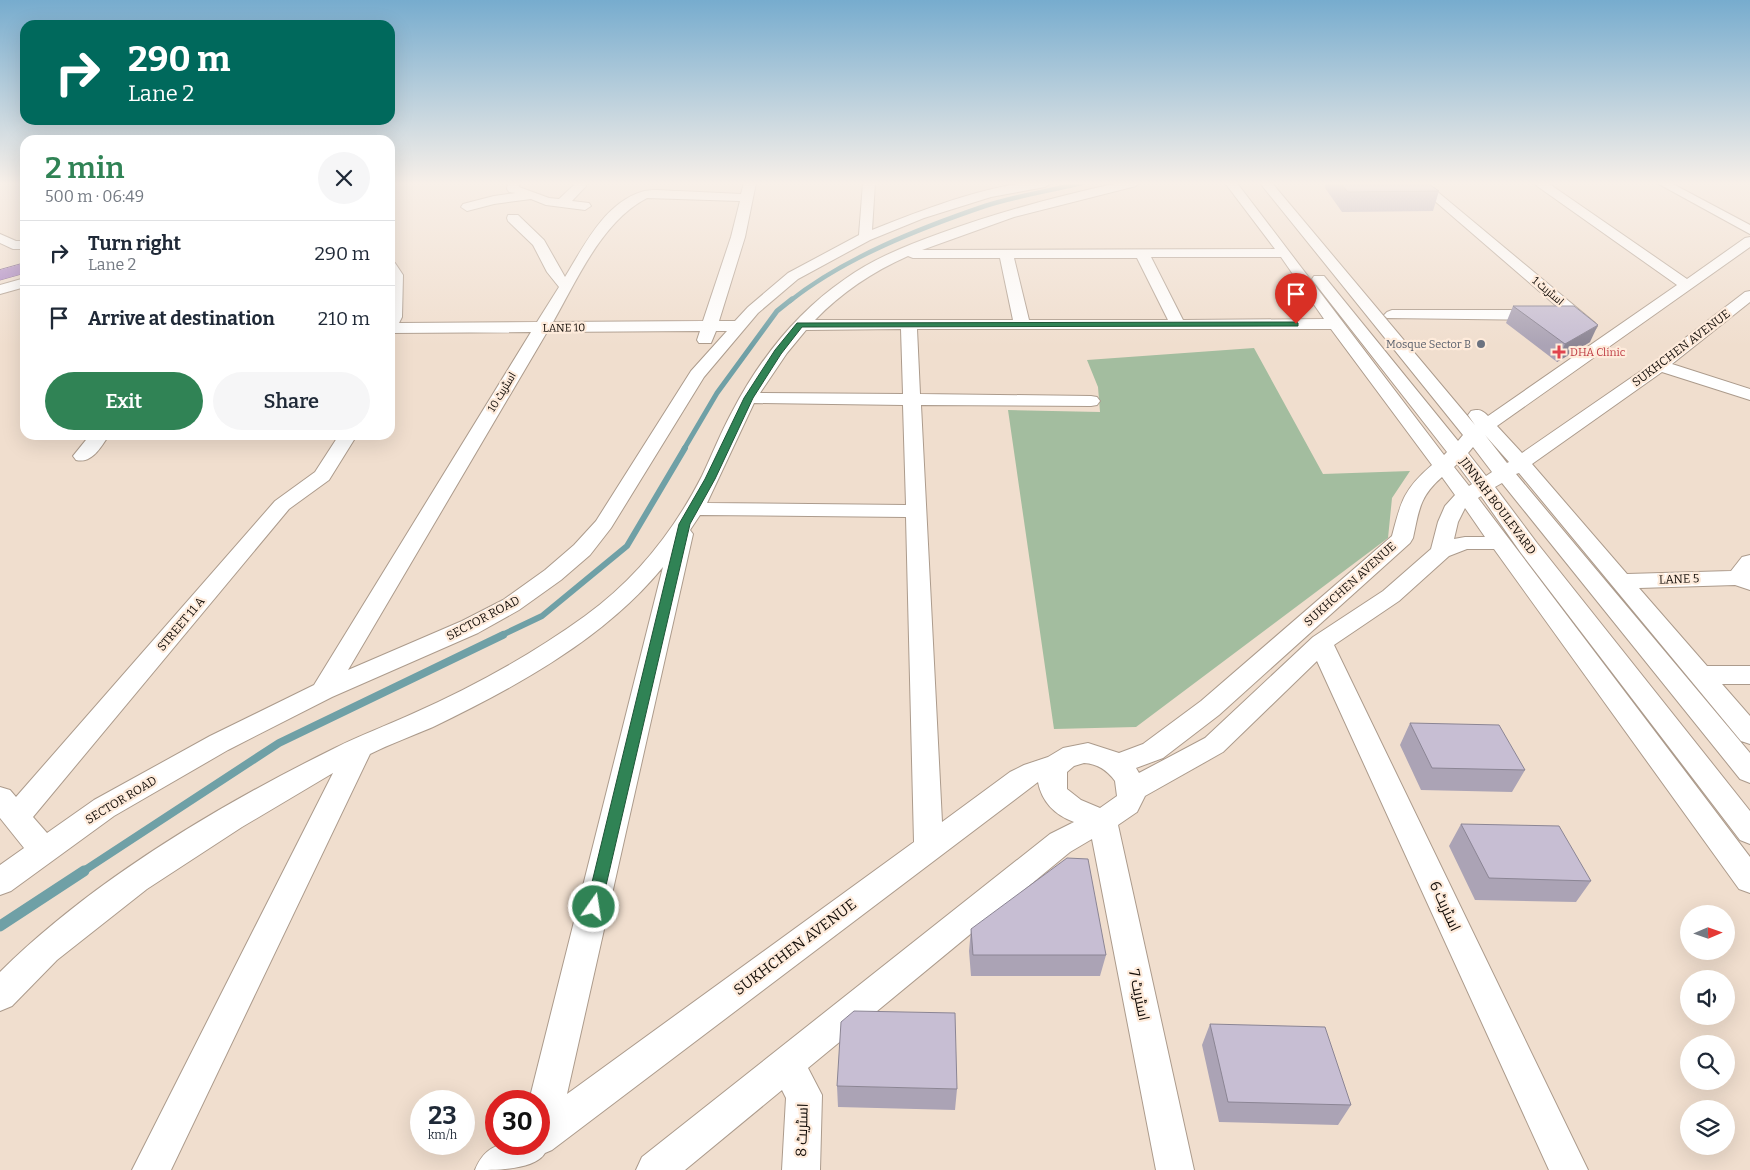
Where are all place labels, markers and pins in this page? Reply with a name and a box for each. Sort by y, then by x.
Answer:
pin [1275,273,1317,324]
place label: Mosque Sector B [1386,338,1471,351]
marker: Mosque Sector B [1475,338,1487,350]
marker: DHA Clinic [1552,345,1566,359]
place label: DHA Clinic [1570,346,1626,359]

